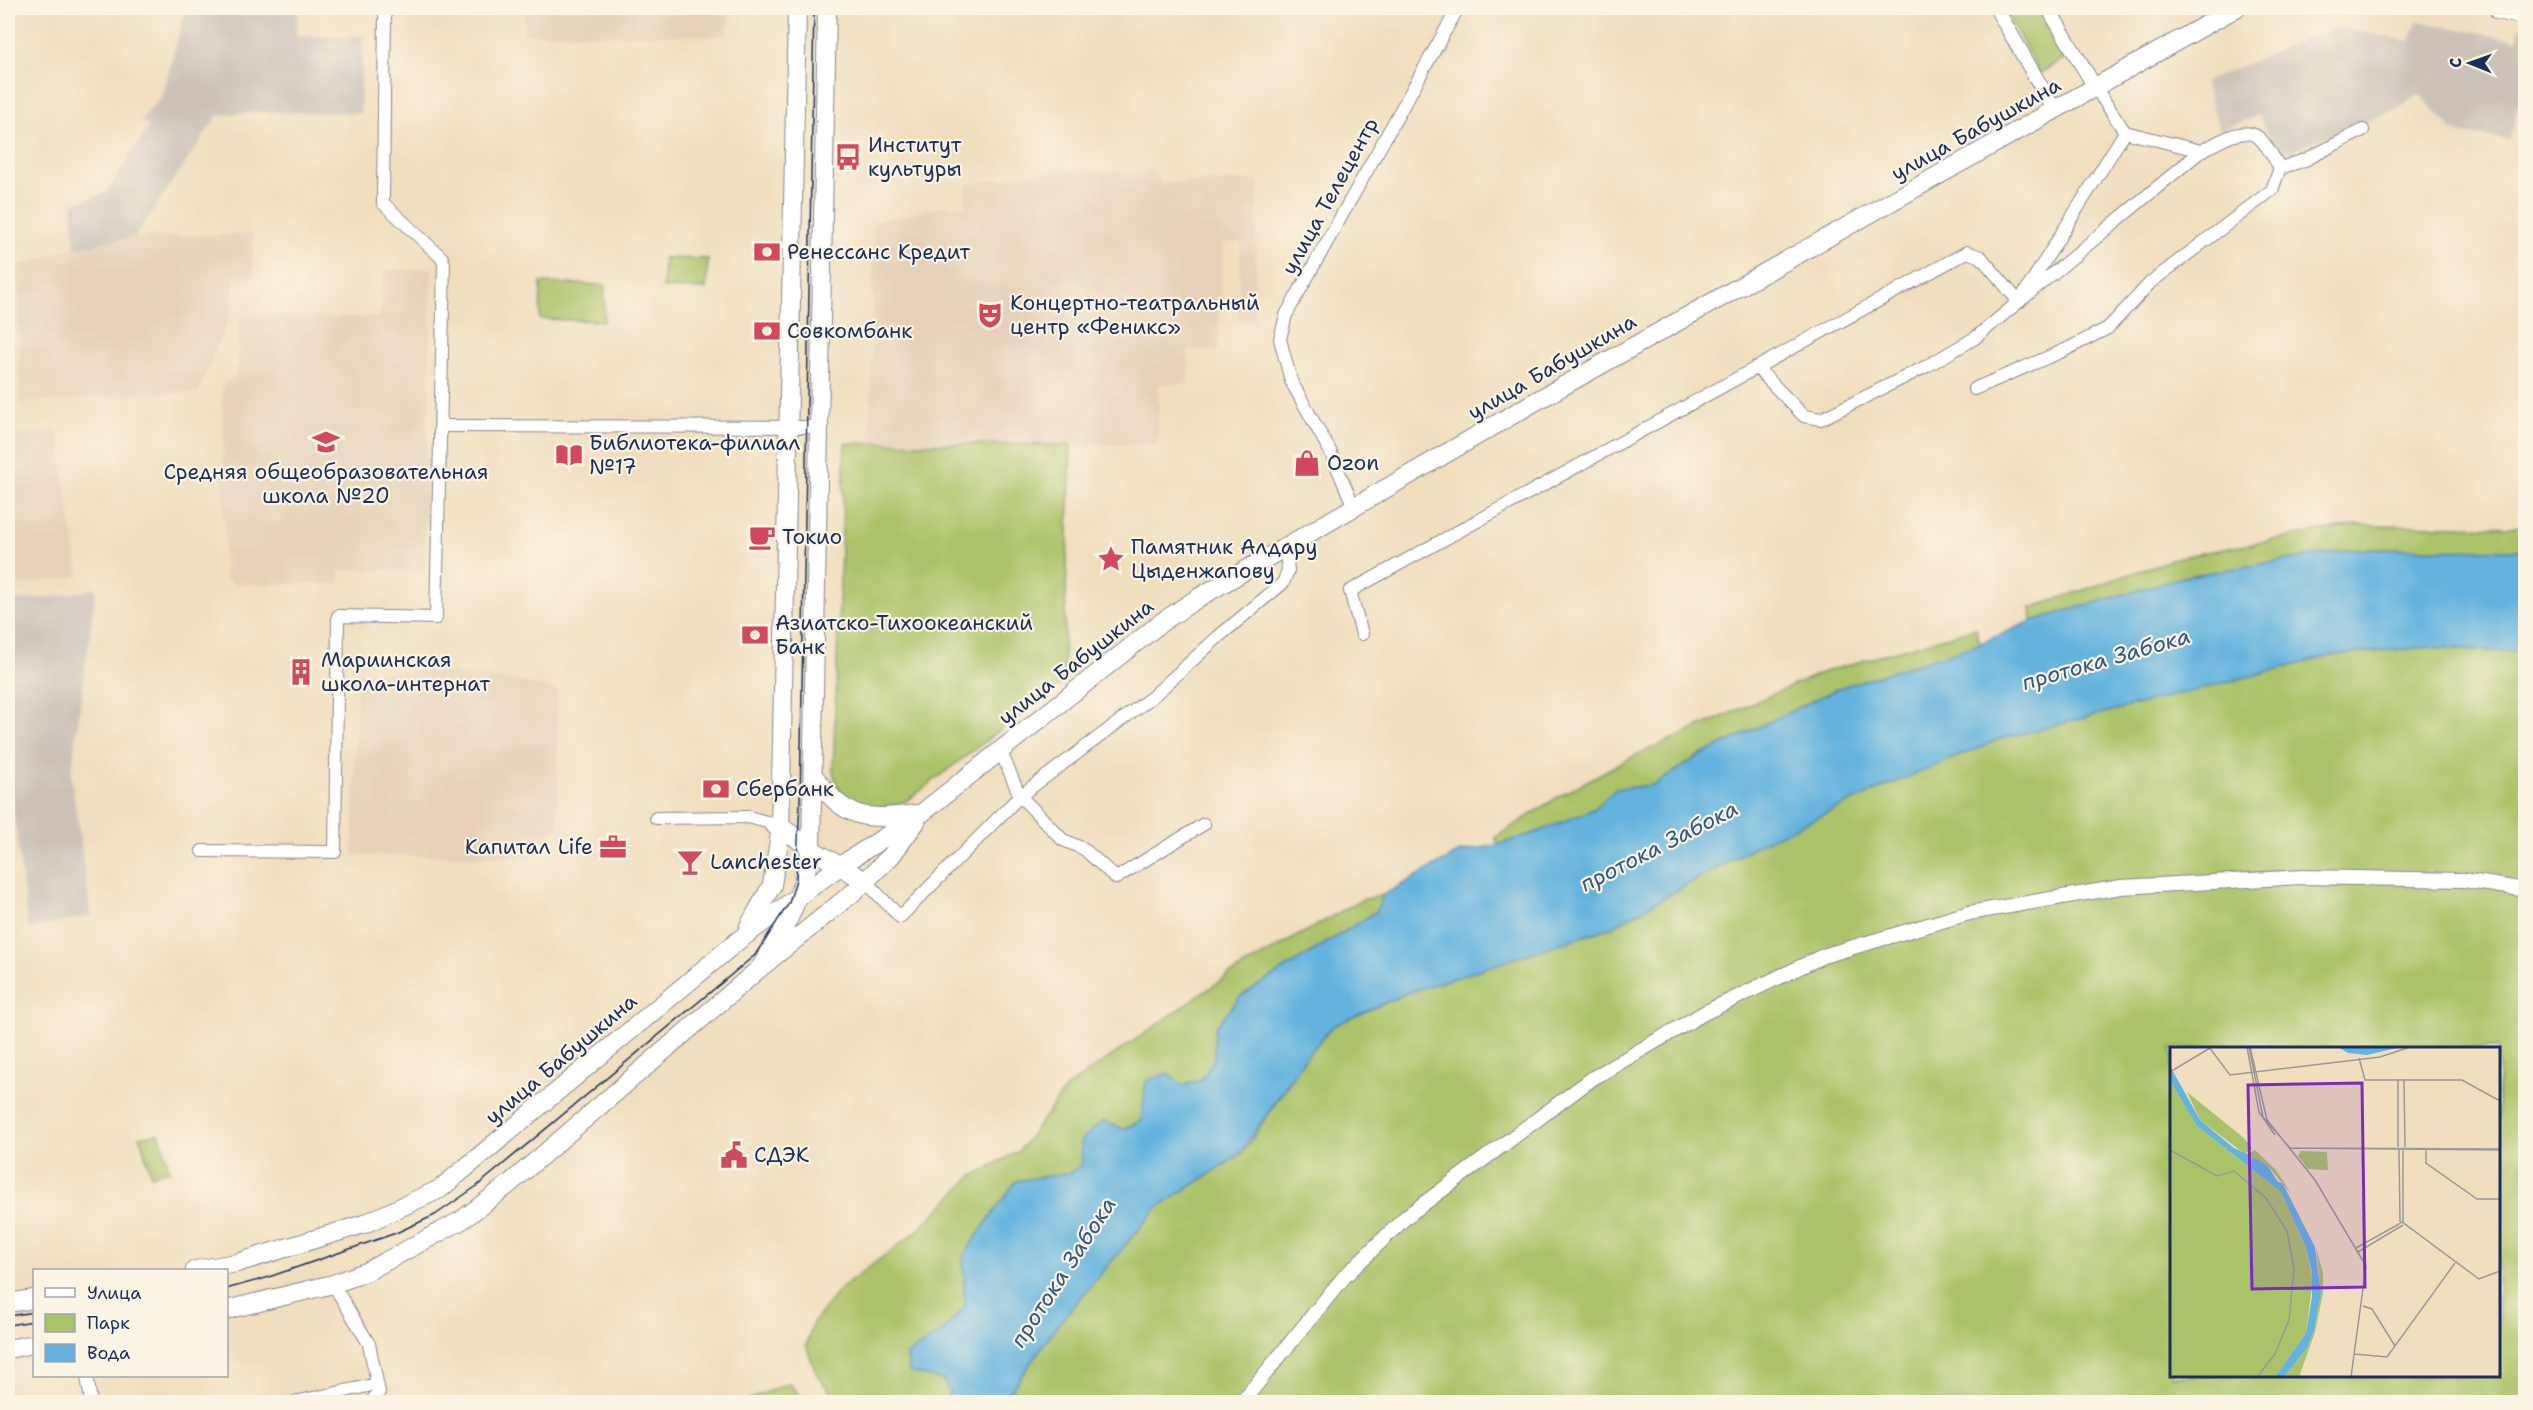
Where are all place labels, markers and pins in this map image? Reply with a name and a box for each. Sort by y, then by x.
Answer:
place label: Институт культуры [868,131,962,183]
bus stop icon: Институт культуры [833,142,863,172]
bank icon: Ренессанс Кредит [752,237,782,267]
place label: Ренессанс Кредит [787,238,971,266]
place label: Концертно-театральный центр «Феникс» [1010,289,1260,341]
theatre icon: Концертно-театральный центр «Феникс» [975,300,1005,330]
bank icon: Совкомбанк [752,316,782,346]
place label: Совкомбанк [787,317,912,345]
school or university icon: Средняя общеобразовательная школа №20 [311,427,341,457]
place label: Библиотека-филиал №17 [589,429,801,481]
library icon: Библиотека-филиал №17 [554,440,584,470]
shop icon: Ozon [1292,448,1322,478]
place label: Ozon [1327,449,1379,477]
place label: Средняя общеобразовательная школа №20 [164,458,488,510]
cafe icon: Токио [747,522,777,552]
place label: Токио [782,523,842,551]
place label: Памятник Алдару Цыденжапову [1131,533,1318,585]
place icon: Памятник Алдару Цыденжапову [1096,544,1126,574]
place label: Азиатско-Тихоокеанский Банк [775,609,1033,661]
bank icon: Азиатско-Тихоокеанский Банк [740,620,770,650]
place label: Мариинская школа-интернат [321,646,491,698]
building icon: Мариинская школа-интернат [286,657,316,687]
bank icon: Сбербанк [701,774,731,804]
place label: Сбербанк [736,775,834,803]
office icon: Капитал Life [598,832,628,862]
place label: Капитал Life [465,833,593,861]
bar icon: Lanchester [675,847,705,877]
place label: Lanchester [710,848,822,876]
public building icon: СДЭК [719,1140,749,1170]
place label: СДЭК [754,1141,810,1169]

